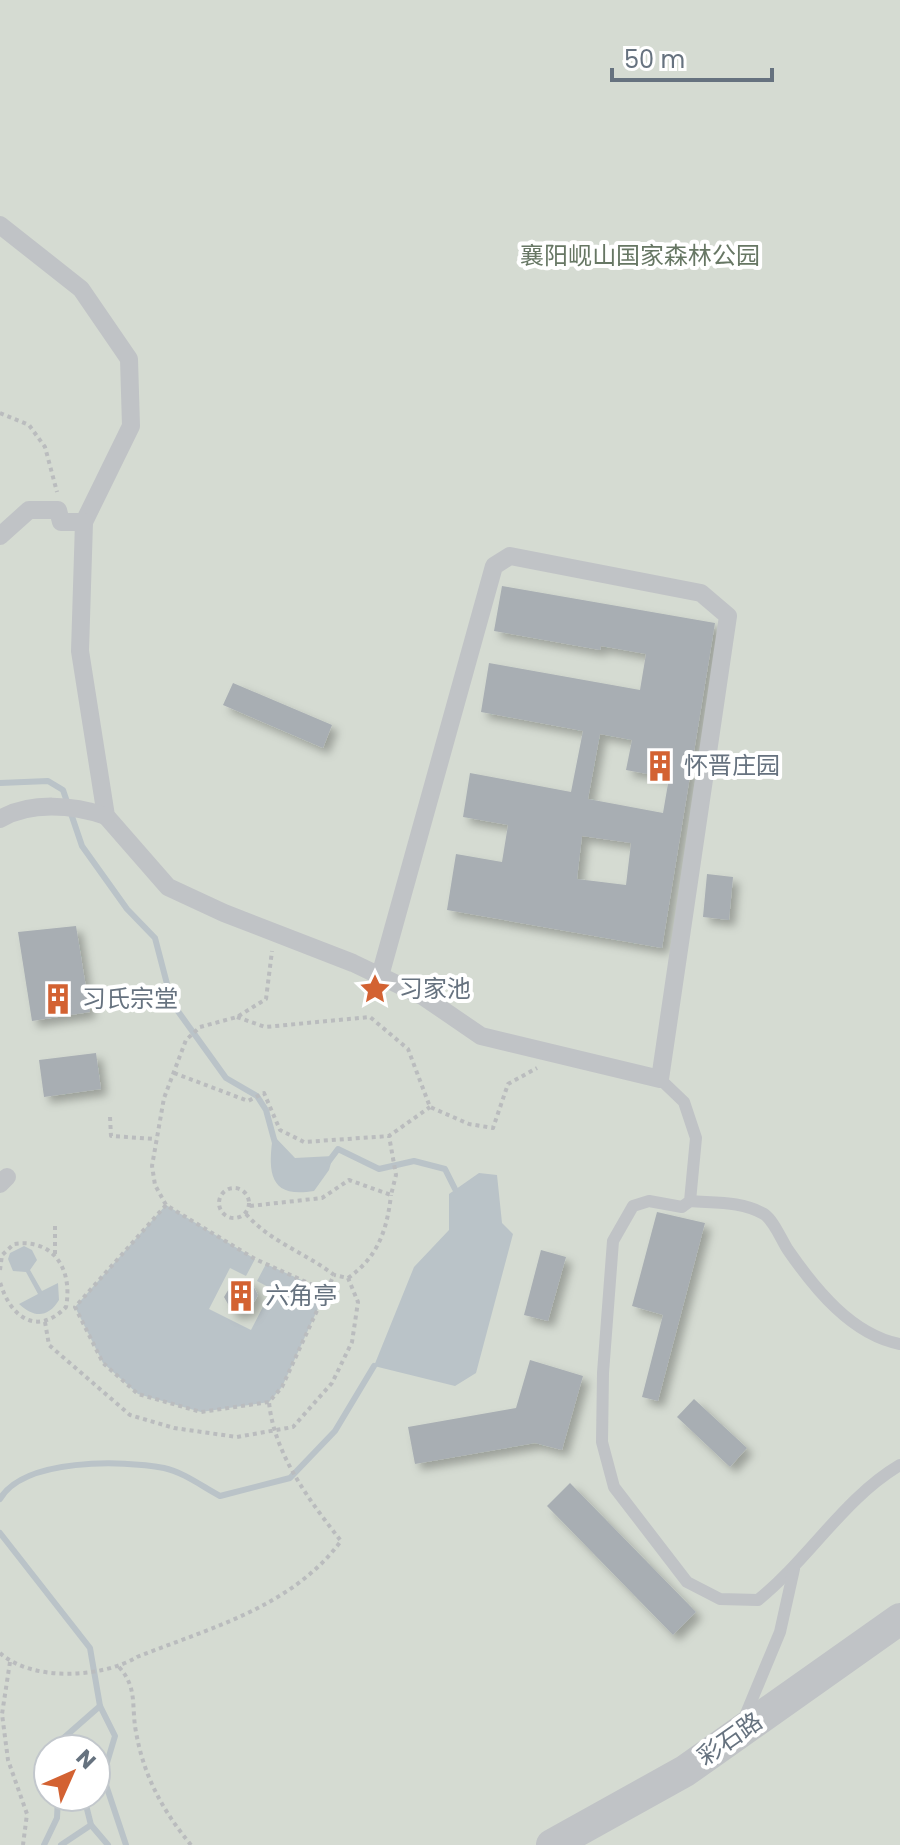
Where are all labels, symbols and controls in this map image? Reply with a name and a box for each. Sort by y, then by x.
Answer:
scale bar [612,32,772,82]
text: 50 m [624,43,685,76]
park label: 襄阳岘山国家森林公园 [520,239,760,272]
building icon: 怀晋庄园 [643,749,677,783]
place label: 怀晋庄园 [684,749,780,782]
place icon: 习家池 [358,972,392,1006]
place label: 习家池 [399,972,471,1005]
building icon: 习氏宗堂 [41,982,75,1016]
place label: 习氏宗堂 [82,982,178,1015]
building icon: 六角亭 [224,1279,258,1313]
place label: 六角亭 [265,1279,337,1312]
street label: 彩石路 [691,1704,769,1773]
north arrow [32,1733,112,1813]
text: N [69,1742,103,1776]

